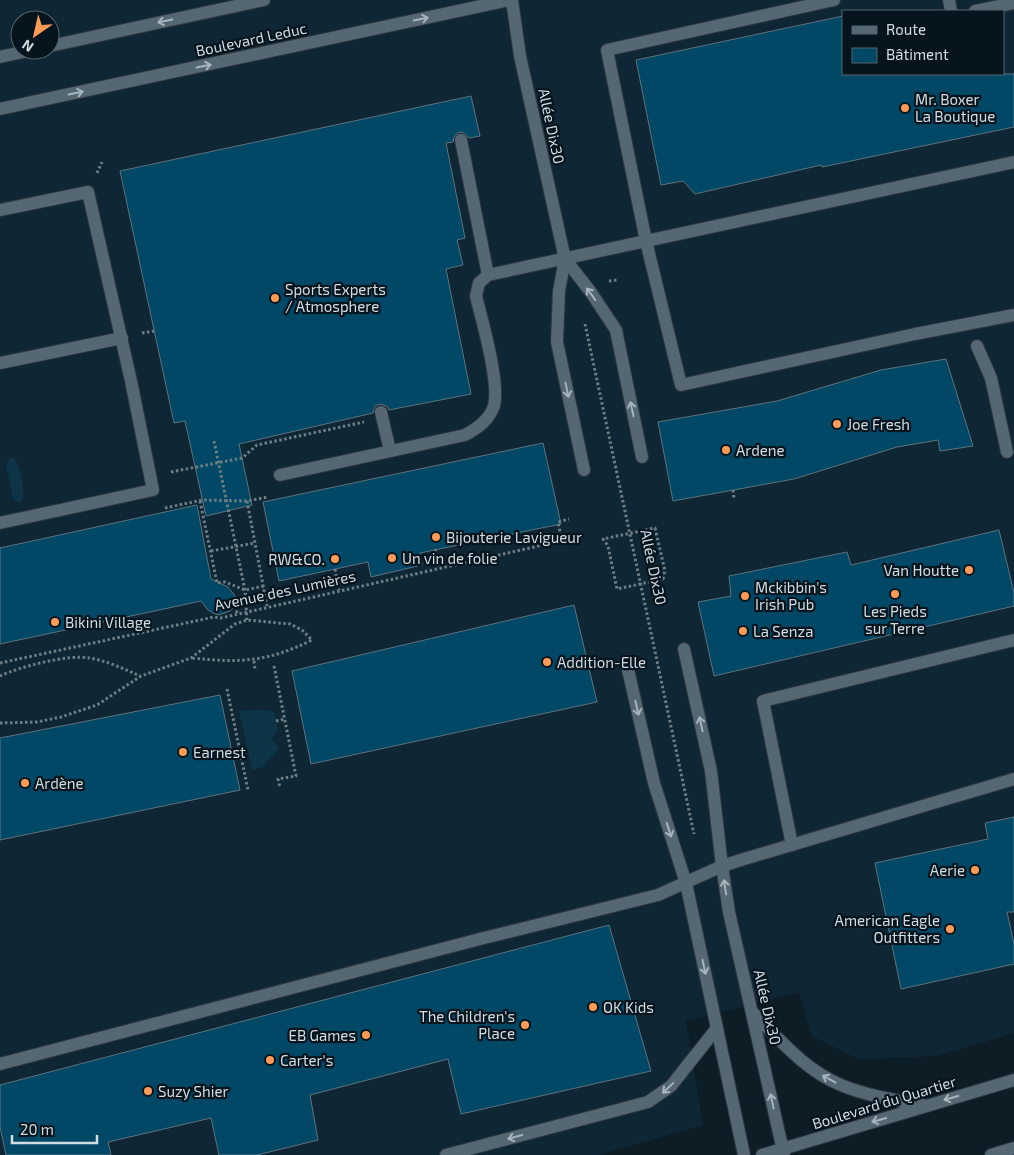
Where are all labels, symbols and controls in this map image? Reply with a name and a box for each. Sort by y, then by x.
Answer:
north arrow [10,10,60,60]
legend [842,10,1004,75]
one-way arrow [412,14,428,23]
one-way arrow [157,17,173,27]
street label: Boulevard Leduc [194,18,308,60]
text: Route [886,20,926,38]
text: N [19,36,36,56]
text: Bâtiment [886,45,949,63]
one-way arrow [195,61,211,70]
street label: Allée Dix30 [535,87,569,165]
one-way arrow [68,88,84,98]
place label: Mr. Boxer La Boutique [915,90,995,125]
marker: Mr. Boxer La Boutique [899,102,911,114]
place label: Sports Experts / Atmosphere [285,280,386,315]
one-way arrow [586,287,596,301]
marker: Sports Experts / Atmosphere [269,292,281,304]
one-way arrow [563,381,572,397]
one-way arrow [627,402,636,418]
place label: Joe Fresh [847,415,910,433]
marker: Joe Fresh [831,418,843,430]
place label: Ardene [736,441,785,459]
marker: Ardene [720,444,732,456]
place label: Bijouterie Lavigueur [446,528,582,547]
street label: Allée Dix30 [637,528,671,606]
marker: Bijouterie Lavigueur [430,531,442,543]
place label: Un vin de folie [402,549,498,567]
place label: RW&CO. [268,550,325,568]
marker: Un vin de folie [386,552,398,564]
marker: RW&CO. [329,553,341,565]
place label: Van Houtte [883,561,959,579]
marker: Van Houtte [963,564,975,576]
street label: Avenue des Lumières [213,566,357,614]
place label: Mckibbin's Irish Pub [755,578,827,613]
marker: Les Pieds sur Terre [889,588,901,600]
marker: Mckibbin's Irish Pub [739,590,751,602]
place label: Les Pieds sur Terre [863,602,927,637]
place label: Bikini Village [65,613,151,631]
marker: Bikini Village [49,616,61,628]
place label: La Senza [753,622,813,640]
marker: La Senza [737,625,749,637]
place label: Addition-Elle [557,653,646,671]
marker: Addition-Elle [541,656,553,668]
one-way arrow [633,700,642,716]
one-way arrow [695,716,705,732]
place label: Earnest [193,743,246,761]
marker: Earnest [177,746,189,758]
place label: Ardène [35,774,84,792]
marker: Ardène [19,777,31,789]
one-way arrow [664,821,674,837]
place label: Aerie [930,861,965,879]
marker: Aerie [969,864,981,876]
one-way arrow [720,879,730,895]
place label: American Eagle Outfitters [835,911,940,946]
marker: American Eagle Outfitters [944,923,956,935]
one-way arrow [700,959,709,975]
street label: Allée Dix30 [751,968,785,1046]
place label: OK Kids [603,998,654,1016]
marker: OK Kids [587,1001,599,1013]
place label: The Children's Place [419,1007,515,1042]
marker: The Children's Place [519,1019,531,1031]
place label: EB Games [288,1026,356,1044]
marker: EB Games [360,1029,372,1041]
place label: Carter's [280,1051,333,1069]
marker: Carter's [264,1054,276,1066]
street label: Boulevard du Quartier [810,1072,958,1133]
one-way arrow [822,1073,836,1083]
place label: Suzy Shier [158,1082,229,1100]
one-way arrow [662,1082,674,1094]
marker: Suzy Shier [142,1085,154,1097]
one-way arrow [767,1094,776,1110]
one-way arrow [943,1094,959,1104]
scale bar [12,1112,98,1144]
one-way arrow [871,1115,887,1125]
text: 20 m [20,1120,54,1138]
one-way arrow [507,1133,523,1142]

